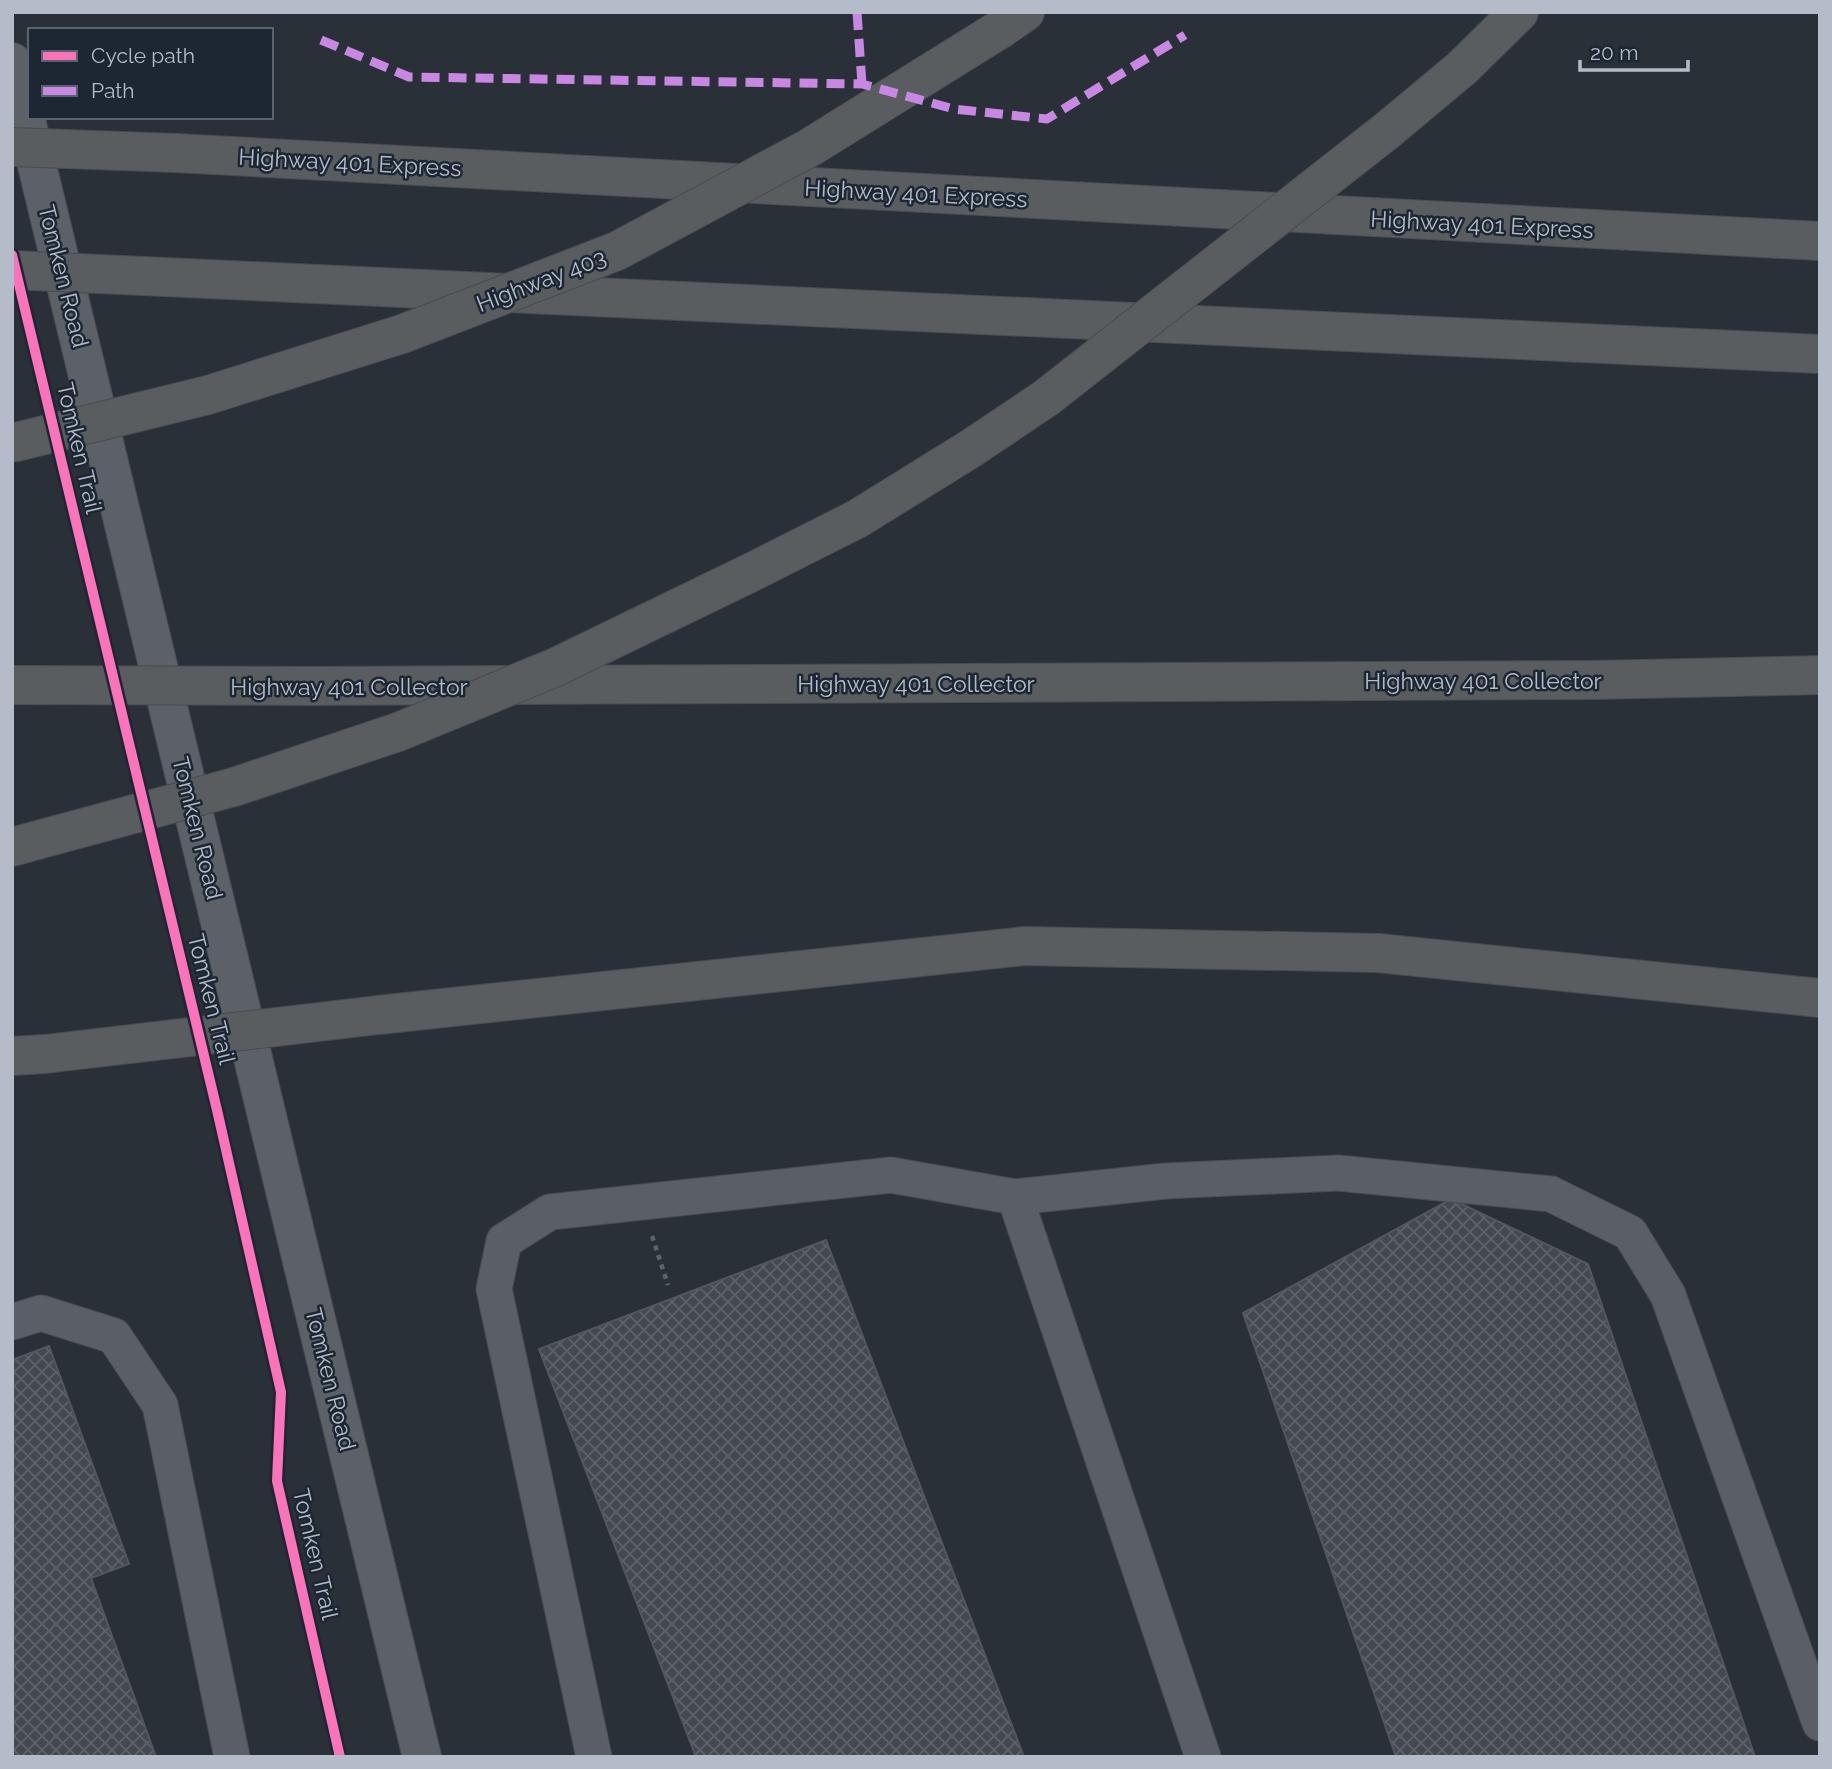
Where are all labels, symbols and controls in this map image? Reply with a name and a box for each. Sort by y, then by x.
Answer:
legend [28,28,273,119]
scale bar [1580,28,1688,72]
text: 20 m [1590,40,1638,65]
text: Cycle path [91,43,195,68]
text: Path [91,78,135,103]
street label: Highway 401 Express [238,143,462,181]
street label: Highway 401 Express [804,174,1028,212]
street label: Tomken Road [33,202,95,350]
street label: Highway 401 Express [1370,205,1594,243]
street label: Highway 403 [472,243,610,317]
street label: Tomken Trail [52,380,108,517]
street label: Highway 401 Collector [1364,667,1602,694]
street label: Highway 401 Collector [797,670,1035,697]
street label: Highway 401 Collector [230,673,468,700]
street label: Tomken Road [167,754,229,902]
street label: Tomken Trail [183,931,241,1068]
street label: Tomken Road [300,1305,362,1453]
street label: Tomken Trail [288,1486,344,1623]

